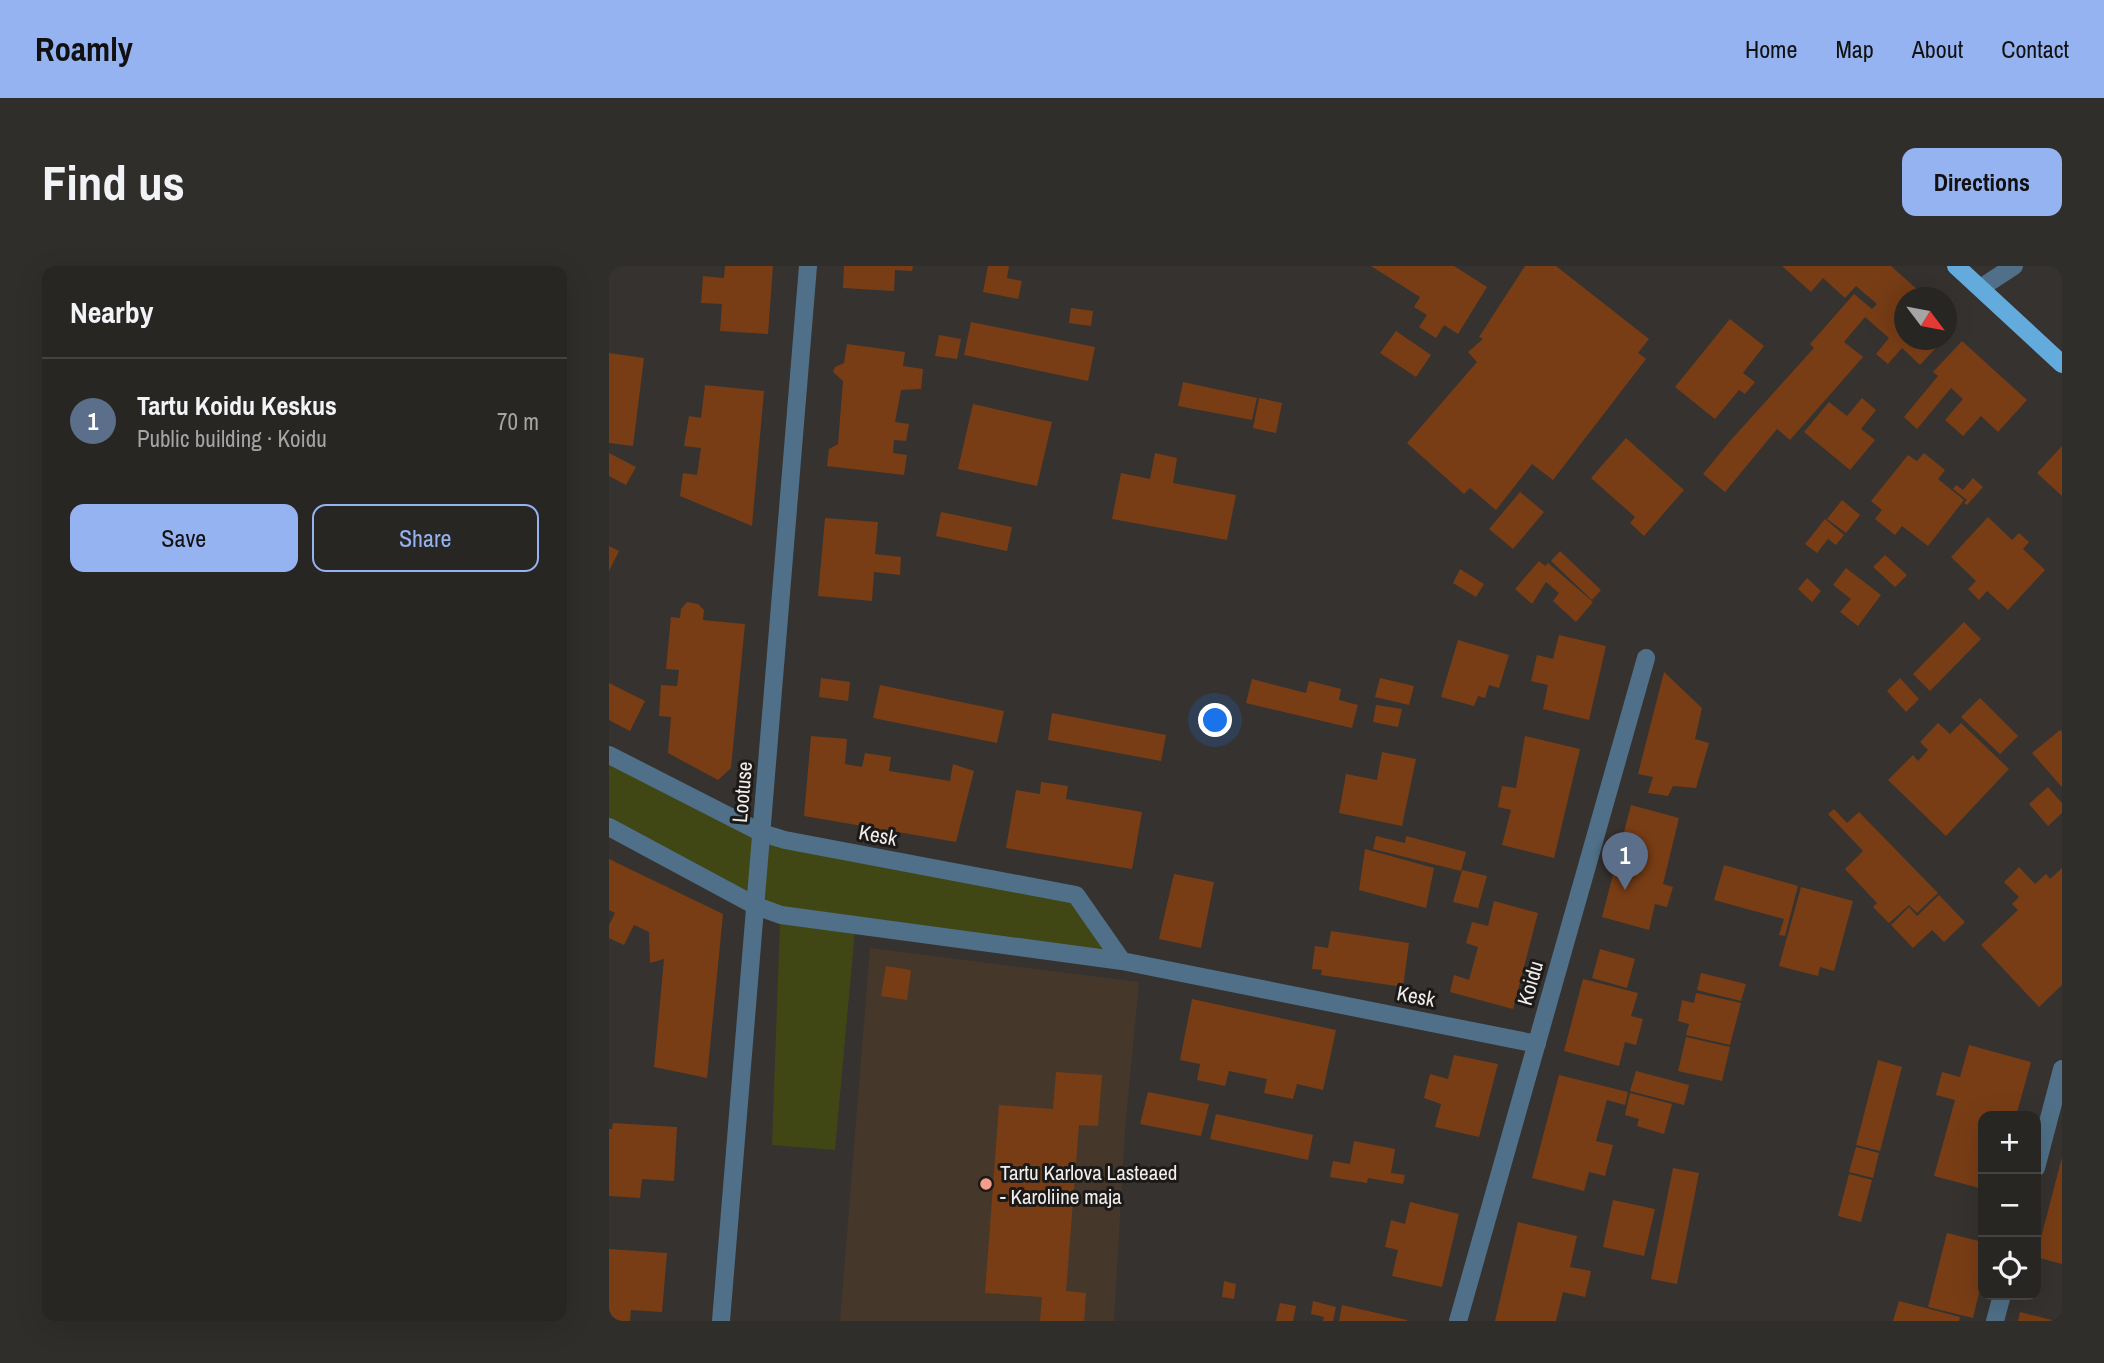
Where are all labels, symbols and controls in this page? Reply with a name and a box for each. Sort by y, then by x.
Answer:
text: Roamly [35,27,133,71]
text: Home [1745,33,1797,65]
text: Map [1835,33,1874,65]
text: About [1912,33,1963,65]
text: Contact [2001,33,2069,65]
button: Directions [1902,148,2062,216]
text: Find us [42,149,185,215]
north arrow [1894,287,1957,350]
text: Nearby [70,292,153,332]
text: Tartu Koidu Keskus [137,388,337,423]
text: 1 [88,406,98,437]
text: 70 m [497,406,539,437]
text: Public building · Koidu [137,423,327,454]
button: Save [70,504,298,572]
button: Share [312,504,539,572]
your location [1198,703,1232,737]
street label: Lootuse [725,760,759,824]
street label: Kesk [856,817,900,853]
pin: 1 [1602,832,1648,890]
street label: Koidu [1510,957,1550,1009]
street label: Kesk [1394,978,1438,1014]
map controls [1978,1111,2041,1300]
button: + [1978,1111,2041,1174]
place label: Tartu Karlova Lasteaed - Karoliine maja [1000,1158,1177,1211]
button: − [1978,1174,2041,1237]
marker: Tartu Karlova Lasteaed - Karoliine maja [978,1176,994,1192]
button: locate [1978,1237,2041,1300]

